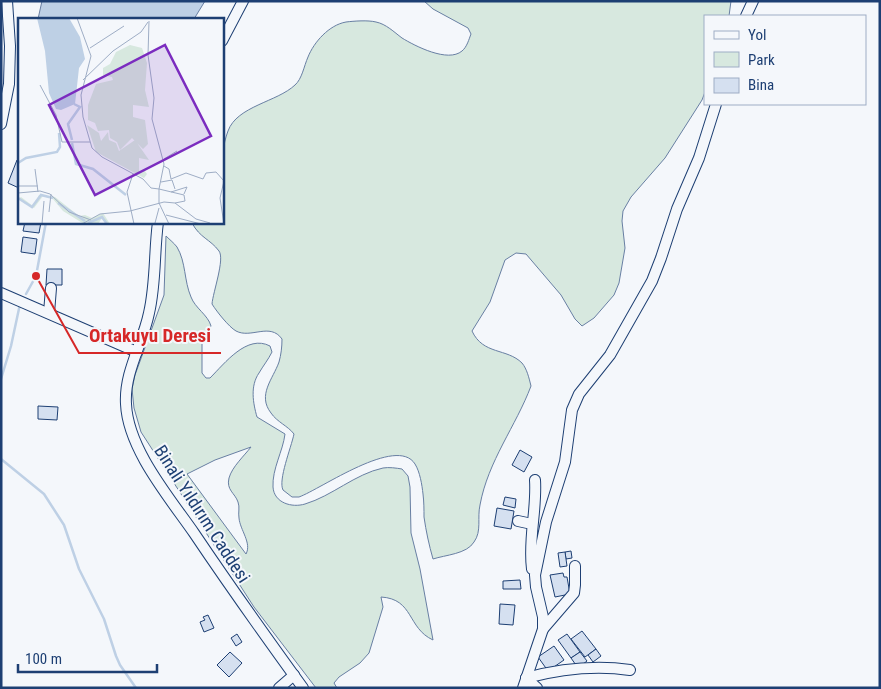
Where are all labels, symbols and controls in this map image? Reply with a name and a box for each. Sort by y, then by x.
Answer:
legend [704,15,866,105]
inset map [18,18,224,224]
text: Yol [748,26,766,44]
text: Park [748,51,775,69]
text: Bina [748,76,774,94]
callout: Ortakuyu Deresi [79,319,221,353]
text: Ortakuyu Deresi [89,324,211,347]
street label: Binali Yıldırım Caddesi [150,441,255,586]
scale bar [18,642,156,674]
text: 100 m [25,650,62,668]

